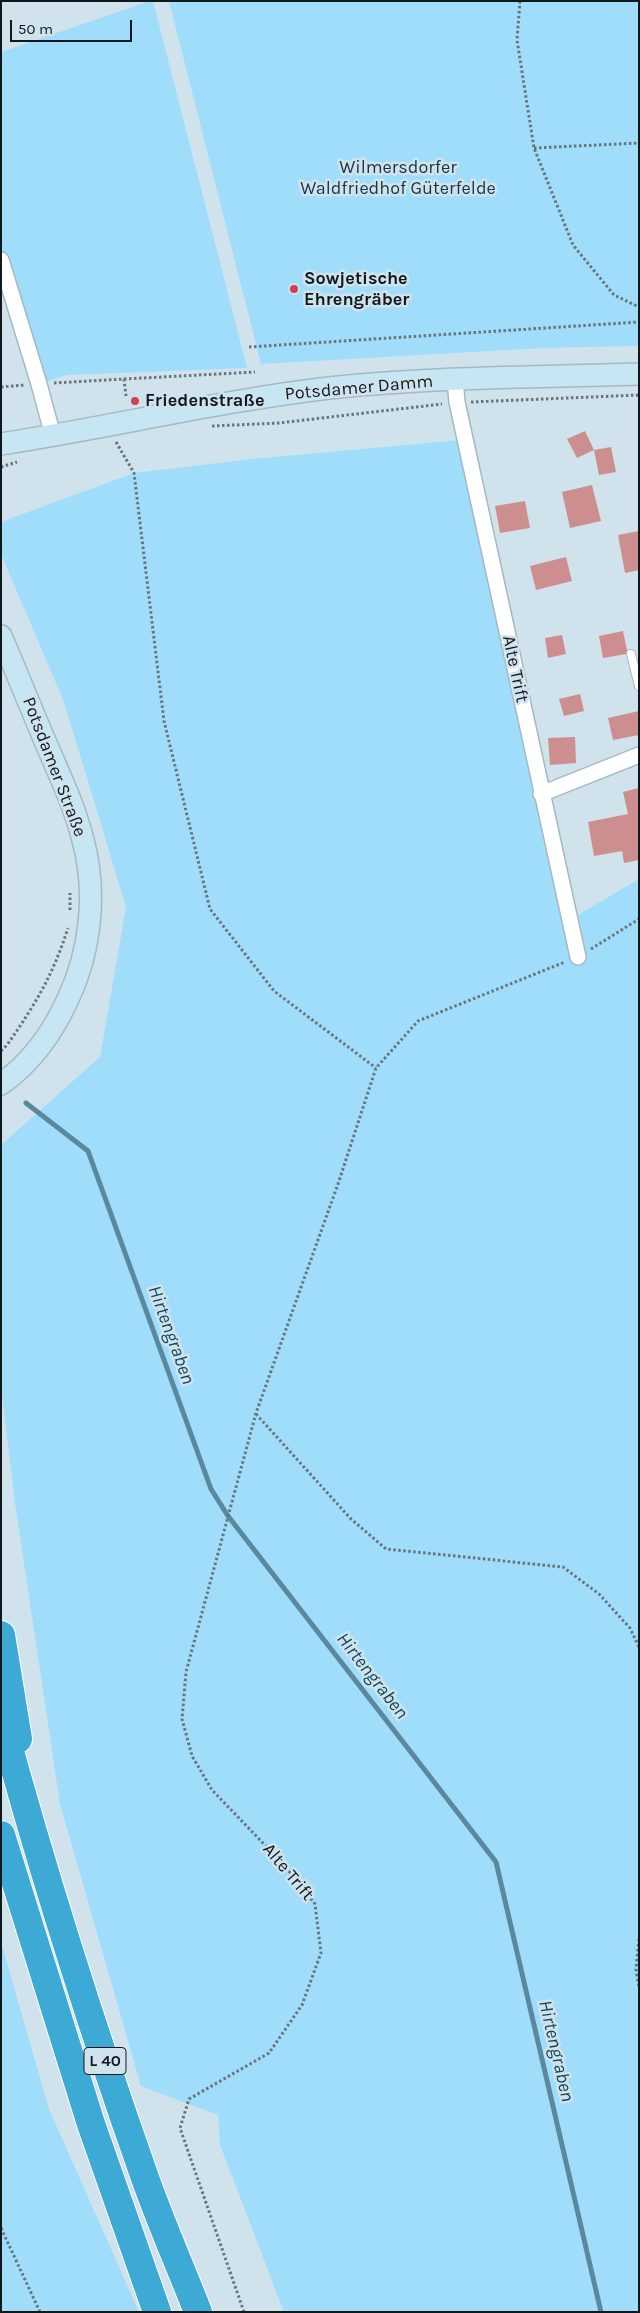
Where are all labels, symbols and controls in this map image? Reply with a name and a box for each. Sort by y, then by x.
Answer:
scale bar [12,10,135,42]
text: 50 m [18,20,53,38]
park label: Wilmersdorfer Waldfriedhof Güterfelde [300,157,496,200]
place label: Sowjetische Ehrengräber [304,268,409,310]
marker: Sowjetische Ehrengräber [288,283,300,295]
street label: Potsdamer Damm [284,371,434,405]
place label: Friedenstraße [145,390,265,412]
marker: Friedenstraße [129,395,141,407]
street label: Alte Trift [497,633,533,705]
street label: Potsdamer Straße [17,694,91,840]
water label: Hirtengraben [143,1282,199,1388]
water label: Hirtengraben [331,1628,413,1724]
street label: Alte Trift [258,1839,318,1905]
water label: Hirtengraben [533,1998,579,2104]
road number: L 40 [84,2048,126,2074]

